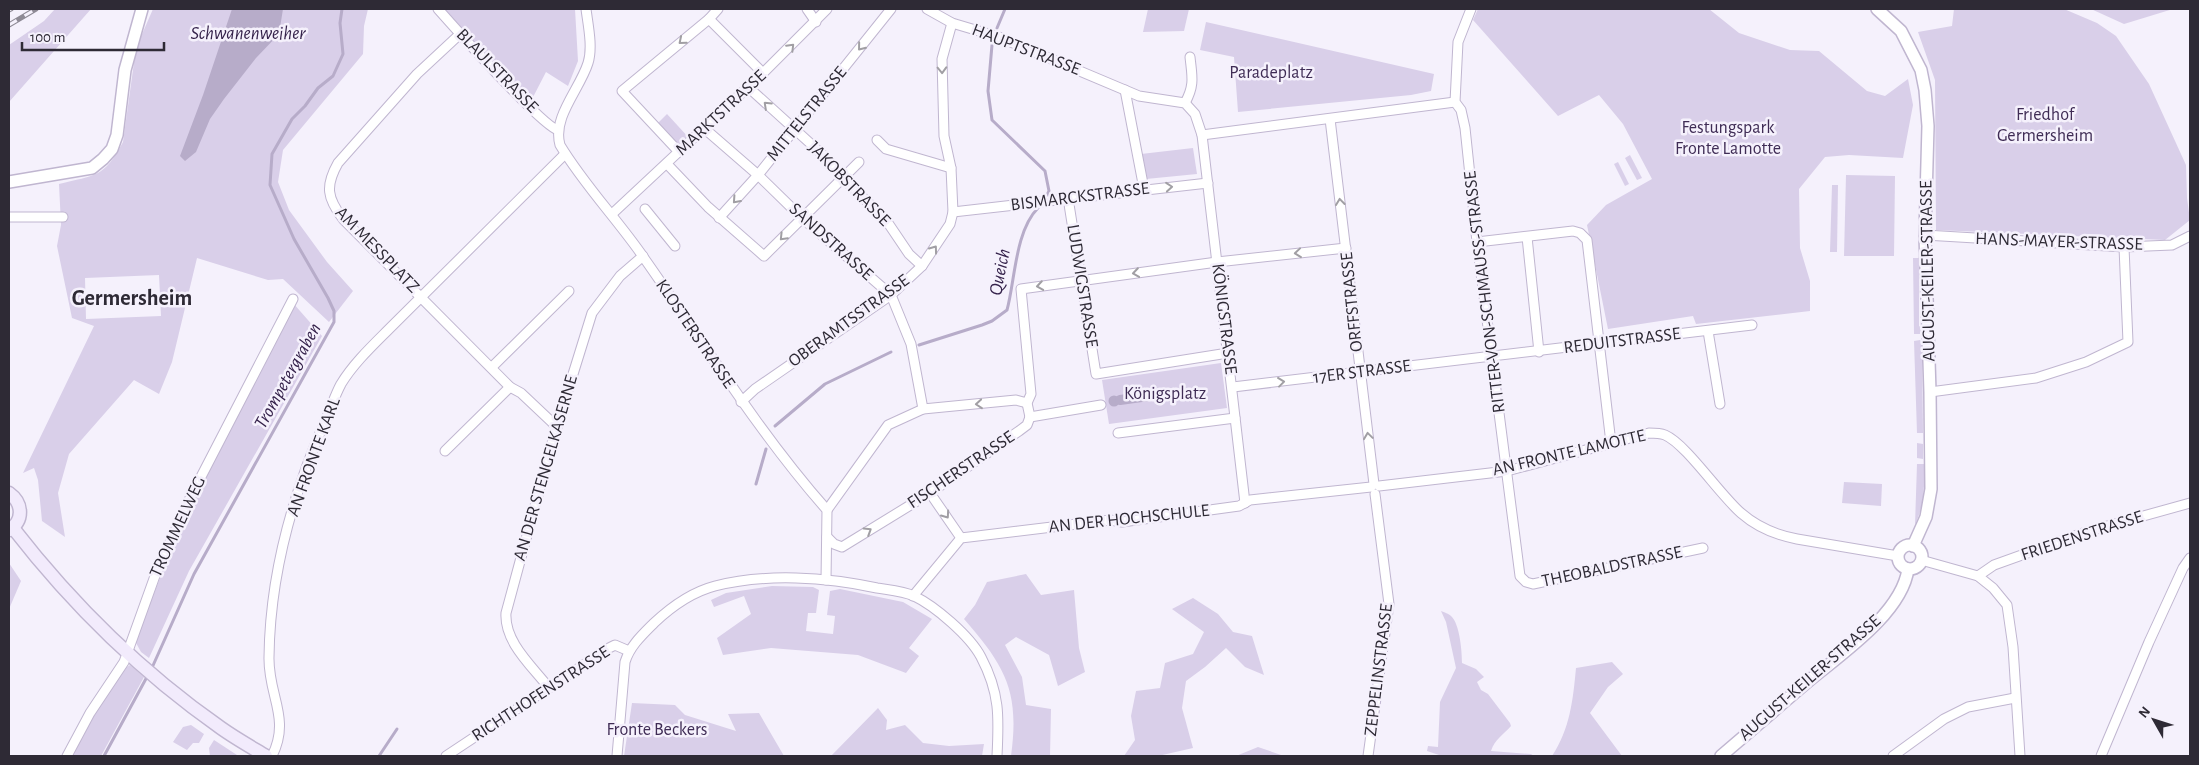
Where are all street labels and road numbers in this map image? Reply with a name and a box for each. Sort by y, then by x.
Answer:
street label: HAUPTSTRASSE [969,21,1083,79]
street label: BLAULSTRASSE [453,26,542,117]
street label: MITTELSTRASSE [764,63,851,165]
street label: MARKTSTRASSE [673,67,770,159]
street label: JAKOBSTRASSE [804,138,894,230]
street label: RITTER-VON-SCHMAUSS-STRASSE [1461,170,1509,414]
street label: BISMARCKSTRASSE [1010,180,1151,214]
street label: AUGUST-KEILER-STRASSE [1917,180,1939,362]
street label: SANDSTRASSE [786,200,877,284]
street label: AM MESSPLATZ [332,203,422,297]
street label: LUDWIGSTRASSE [1063,223,1101,349]
street label: HANS-MAYER-STRASSE [1975,230,2143,254]
street label: ORFFSTRASSE [1338,251,1366,353]
street label: KÖNIGSTRASSE [1208,262,1242,376]
street label: OBERAMTSSTRASSE [785,271,913,371]
street label: KLOSTERSTRASSE [652,276,738,392]
street label: REDUITSTRASSE [1562,325,1682,357]
street label: 17ER STRASSE [1312,357,1412,387]
street label: AN DER STENGELKASERNE [511,373,581,563]
street label: AN FRONTE KARL [284,395,344,519]
street label: AN FRONTE LAMOTTE [1491,427,1648,479]
street label: FISCHERSTRASSE [904,428,1018,512]
street label: TROMMELWEG [147,474,209,580]
street label: AN DER HOCHSCHULE [1048,502,1211,536]
street label: FRIEDENSTRASSE [2019,508,2145,564]
street label: THEOBALDSTRASSE [1540,543,1684,591]
street label: ZEPPELINSTRASSE [1362,602,1396,737]
street label: AUGUST-KEILER-STRASSE [1736,612,1884,744]
street label: RICHTHOFENSTRASSE [469,643,613,745]

